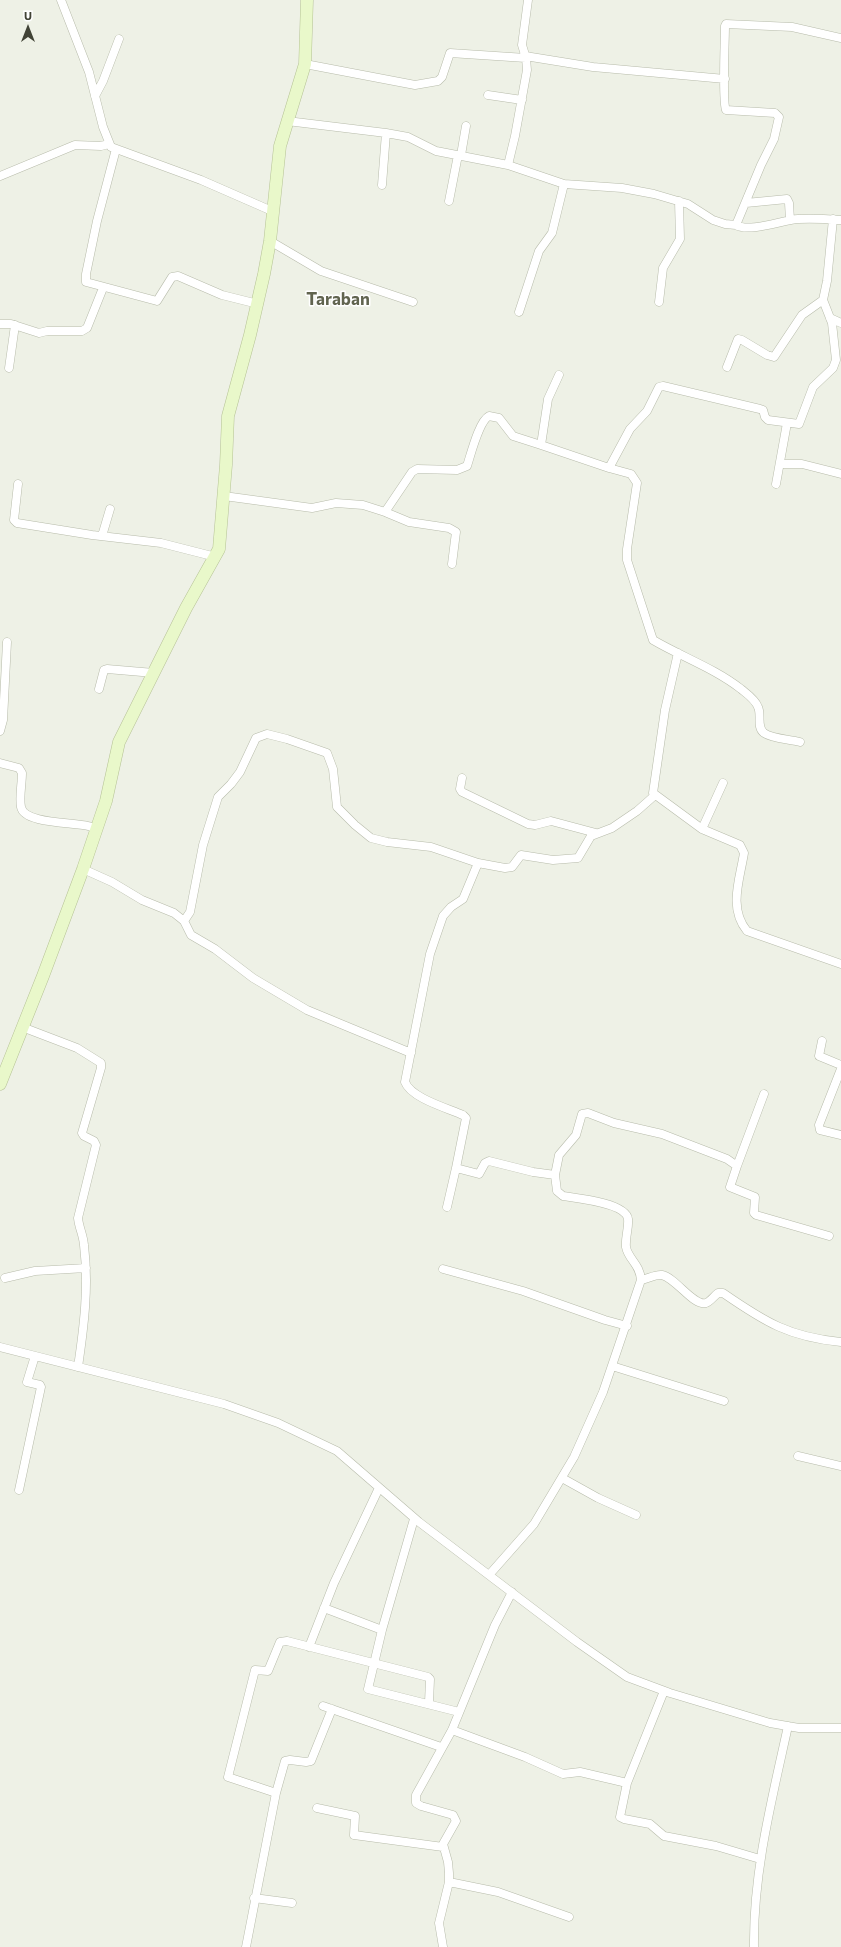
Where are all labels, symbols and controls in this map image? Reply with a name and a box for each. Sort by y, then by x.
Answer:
north arrow [8,8,48,48]
text: U [24,9,32,22]
district label: Taraban [306,289,370,309]

